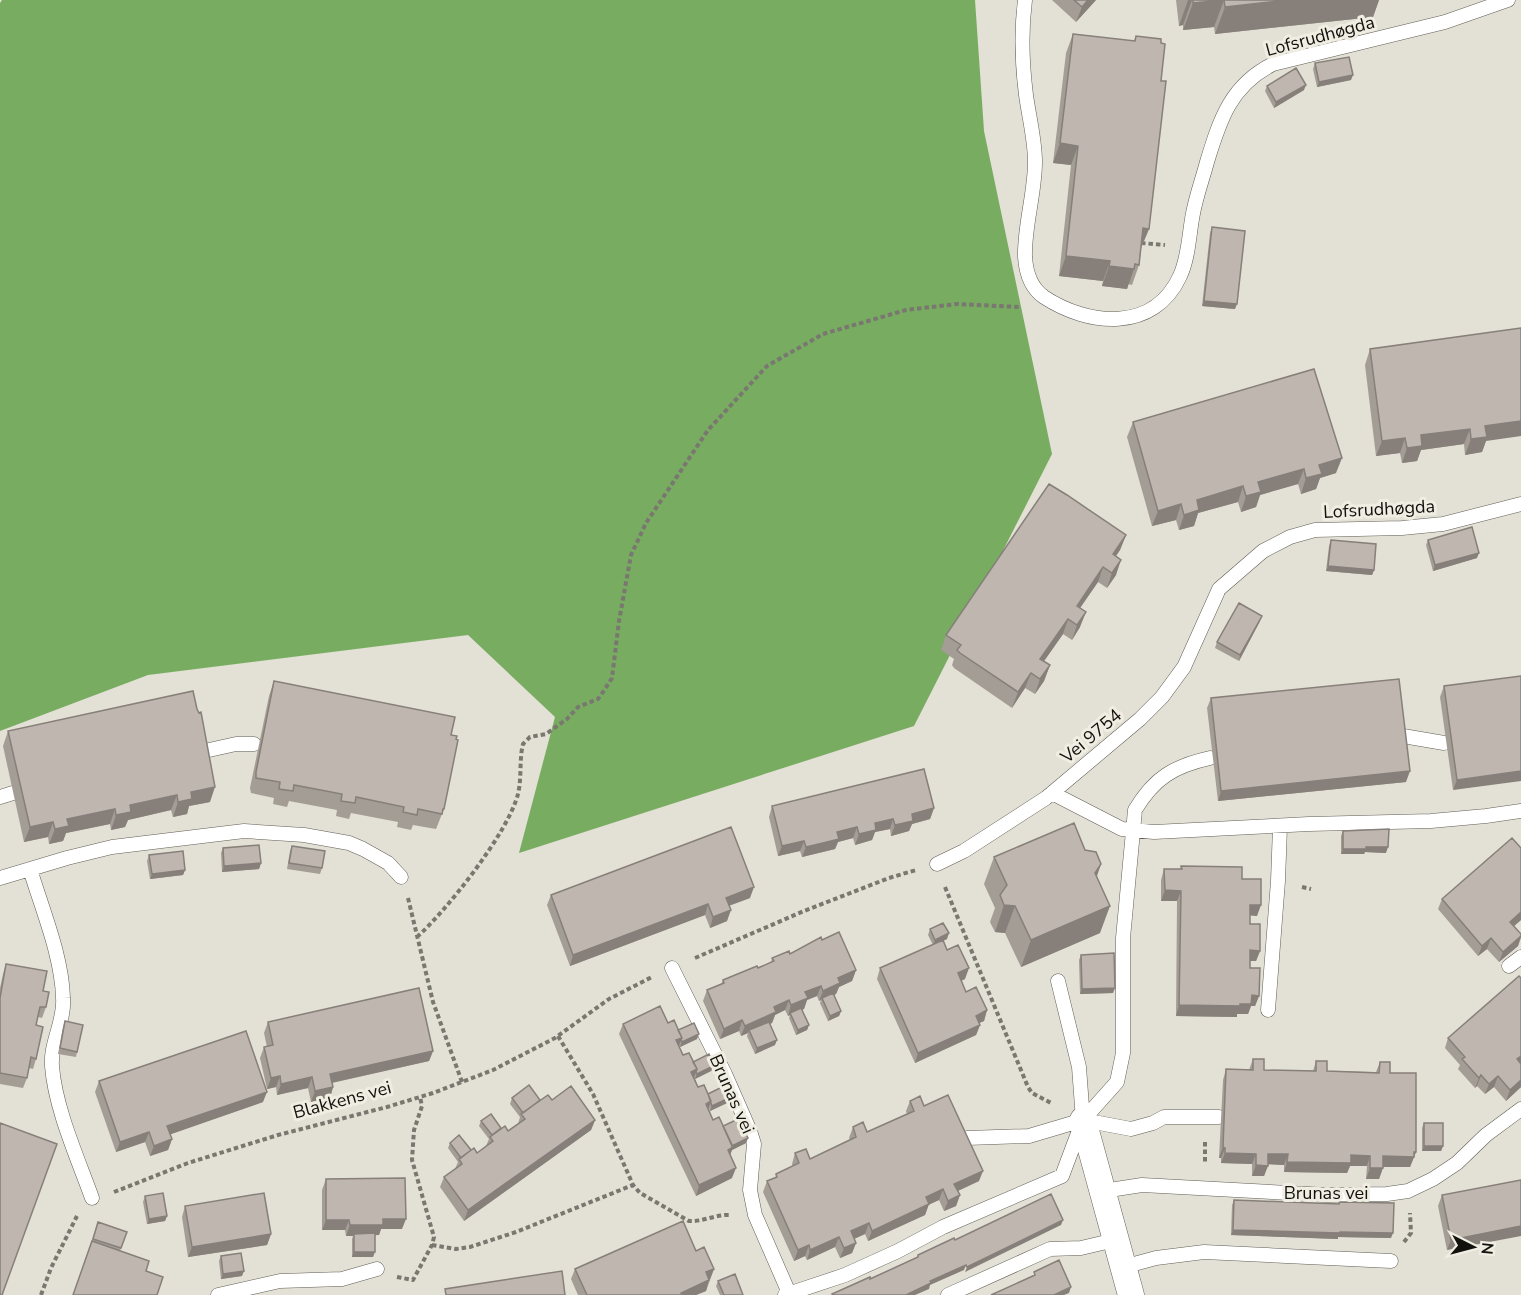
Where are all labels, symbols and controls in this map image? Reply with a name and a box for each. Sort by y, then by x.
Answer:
street label: Lofsrudhøgda [1263,10,1377,62]
street label: Lofsrudhøgda [1322,494,1436,524]
street label: Vei 9754 [1055,703,1127,769]
street label: Brunas vei [704,1050,760,1138]
street label: Blakkens vei [290,1075,394,1125]
street label: Brunas vei [1284,1181,1368,1205]
north arrow [1443,1217,1503,1277]
text: N [1475,1241,1498,1256]

